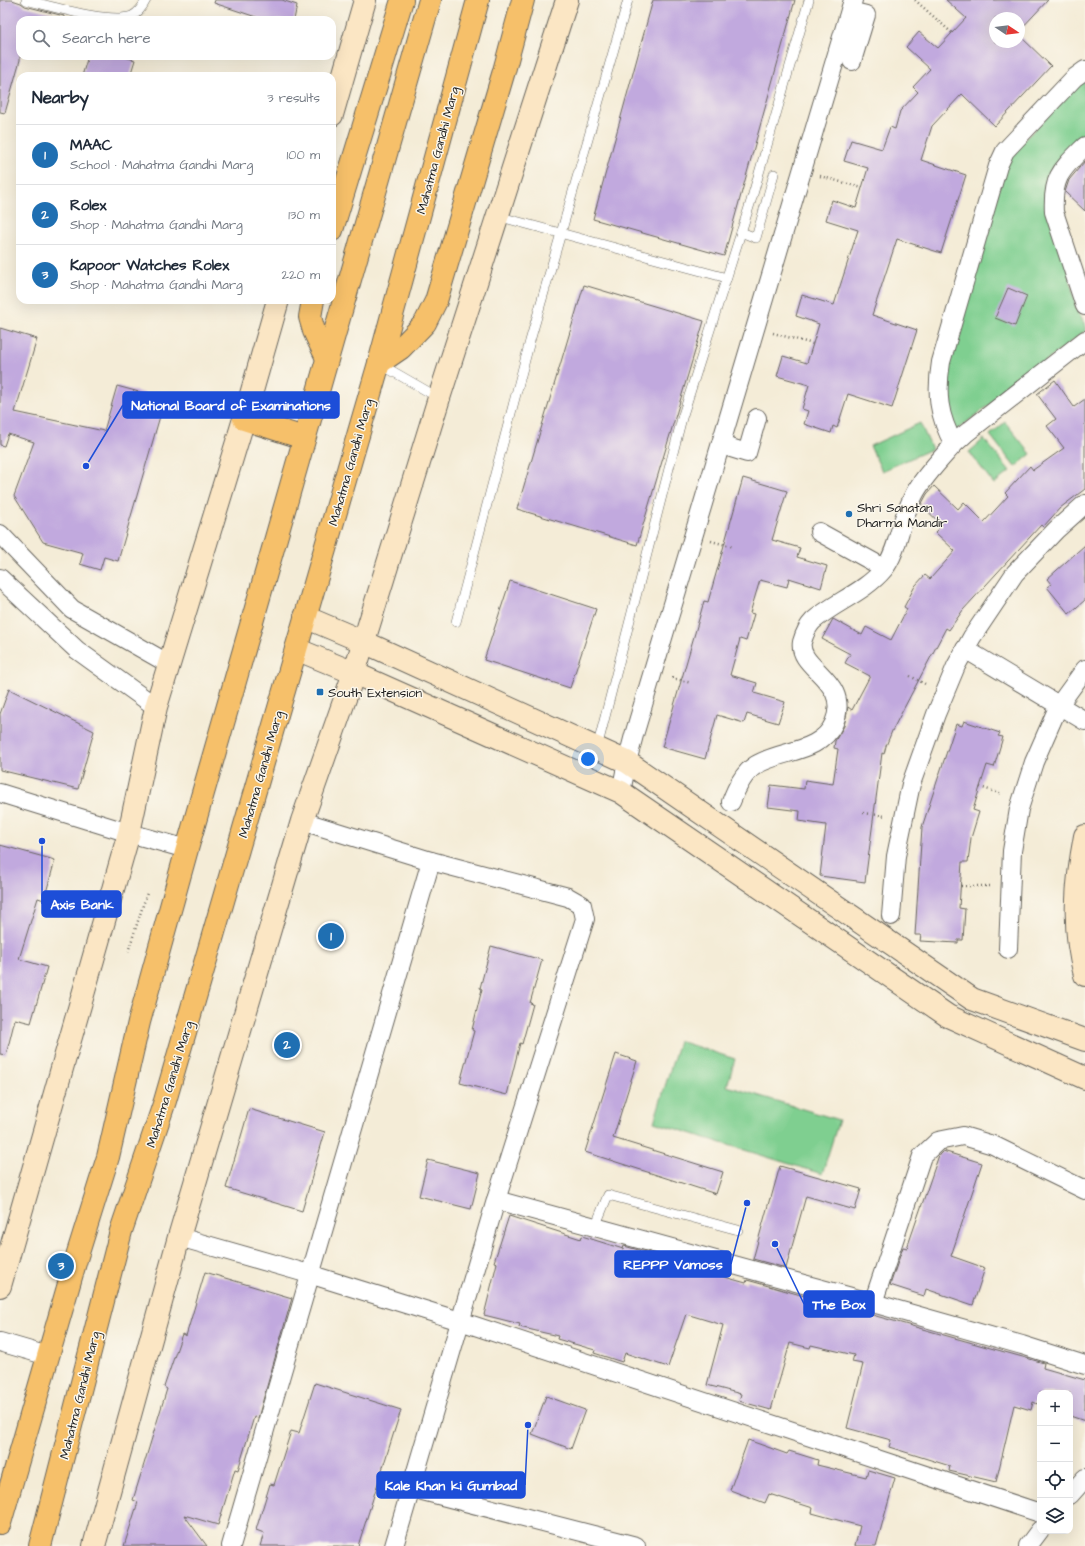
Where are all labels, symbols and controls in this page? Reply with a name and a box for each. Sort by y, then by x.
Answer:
north arrow [989,12,1025,48]
search box [16,16,336,60]
icon: search [30,27,52,49]
text: Search here [62,28,151,49]
street label: Mahatma Gandhi Marg [412,84,465,216]
text: Nearby [32,86,89,110]
text: 3 results [267,89,320,107]
text: MAAC [70,135,112,156]
text: 1 [44,146,46,164]
text: 100 m [287,146,320,164]
text: School · Mahatma Gandhi Marg [70,156,253,174]
text: Rolex [70,195,107,216]
text: 2 [41,206,49,224]
text: 130 m [288,206,320,224]
text: Shop · Mahatma Gandhi Marg [70,216,243,234]
text: Kapoor Watches Rolex [70,255,229,276]
text: 3 [42,266,48,284]
text: 220 m [282,266,320,284]
text: Shop · Mahatma Gandhi Marg [70,276,243,294]
callout: National Board of Examinations [123,392,339,418]
text: National Board of Examinations [131,396,331,416]
street label: Mahatma Gandhi Marg [324,396,379,528]
place label: Shri Sanatan Dharma Mandir [857,499,947,532]
marker: Shri Sanatan Dharma Mandir [844,509,854,519]
place label: South Extension [328,684,423,702]
marker: South Extension [315,687,325,697]
street label: Mahatma Gandhi Marg [234,708,289,840]
your location [578,749,598,769]
callout: Axis Bank [42,891,121,917]
text: Axis Bank [51,895,114,915]
pin: 1 [318,921,344,951]
street label: Mahatma Gandhi Marg [142,1019,199,1150]
pin: 2 [274,1030,300,1060]
pin: 3 [48,1251,74,1281]
callout: REPPP Vamoss [615,1251,731,1277]
text: REPPP Vamoss [623,1255,723,1275]
callout: The Box [804,1291,874,1317]
text: The Box [811,1295,866,1315]
street label: Mahatma Gandhi Marg [55,1329,106,1461]
map controls [1037,1390,1073,1534]
button: + [1037,1390,1073,1426]
button: − [1037,1426,1073,1462]
button: locate [1037,1462,1073,1498]
callout: Kale Khan ki Gumbad [377,1472,525,1498]
text: Kale Khan ki Gumbad [385,1476,518,1496]
button: layers [1037,1498,1073,1534]

